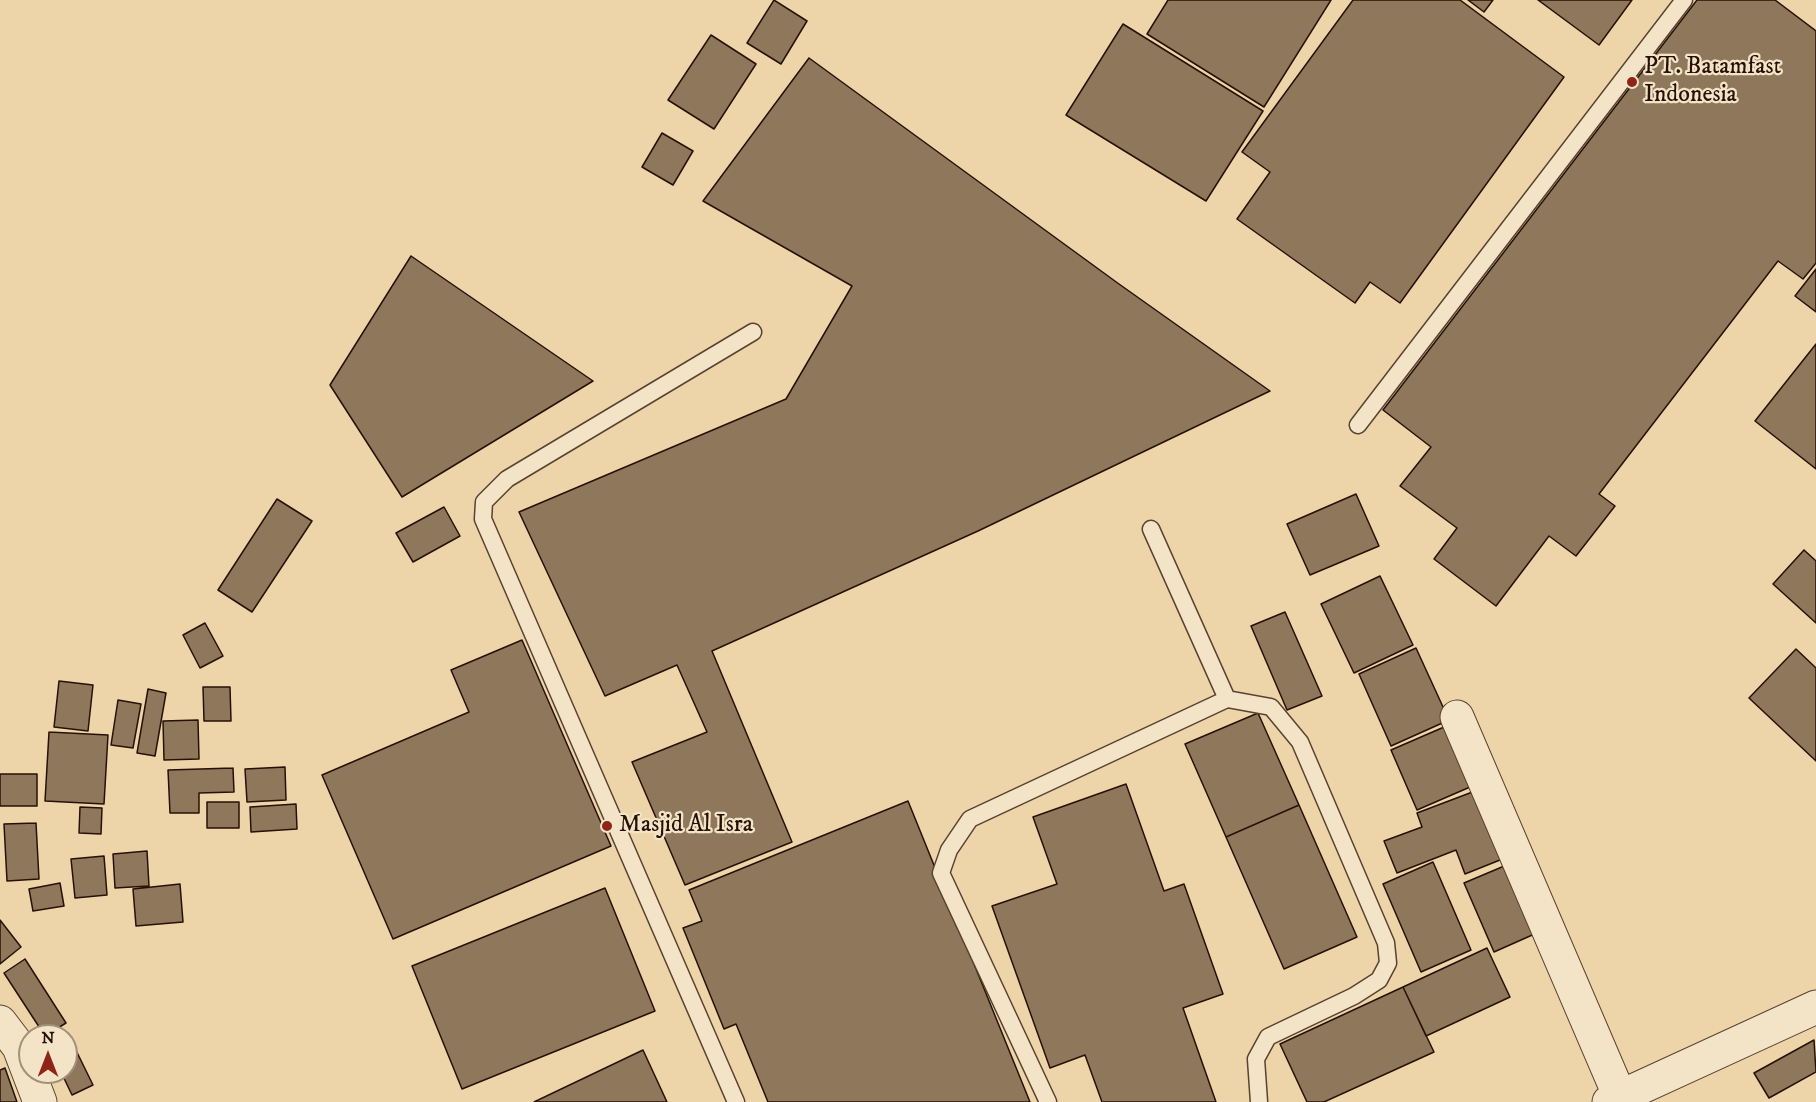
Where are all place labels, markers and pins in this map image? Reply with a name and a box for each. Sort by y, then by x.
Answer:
place label: PT. Batamfast Indonesia [1644,54,1781,110]
marker: PT. Batamfast Indonesia [1625,75,1639,89]
place label: Masjid Al Isra [619,812,753,840]
marker: Masjid Al Isra [600,819,614,833]

